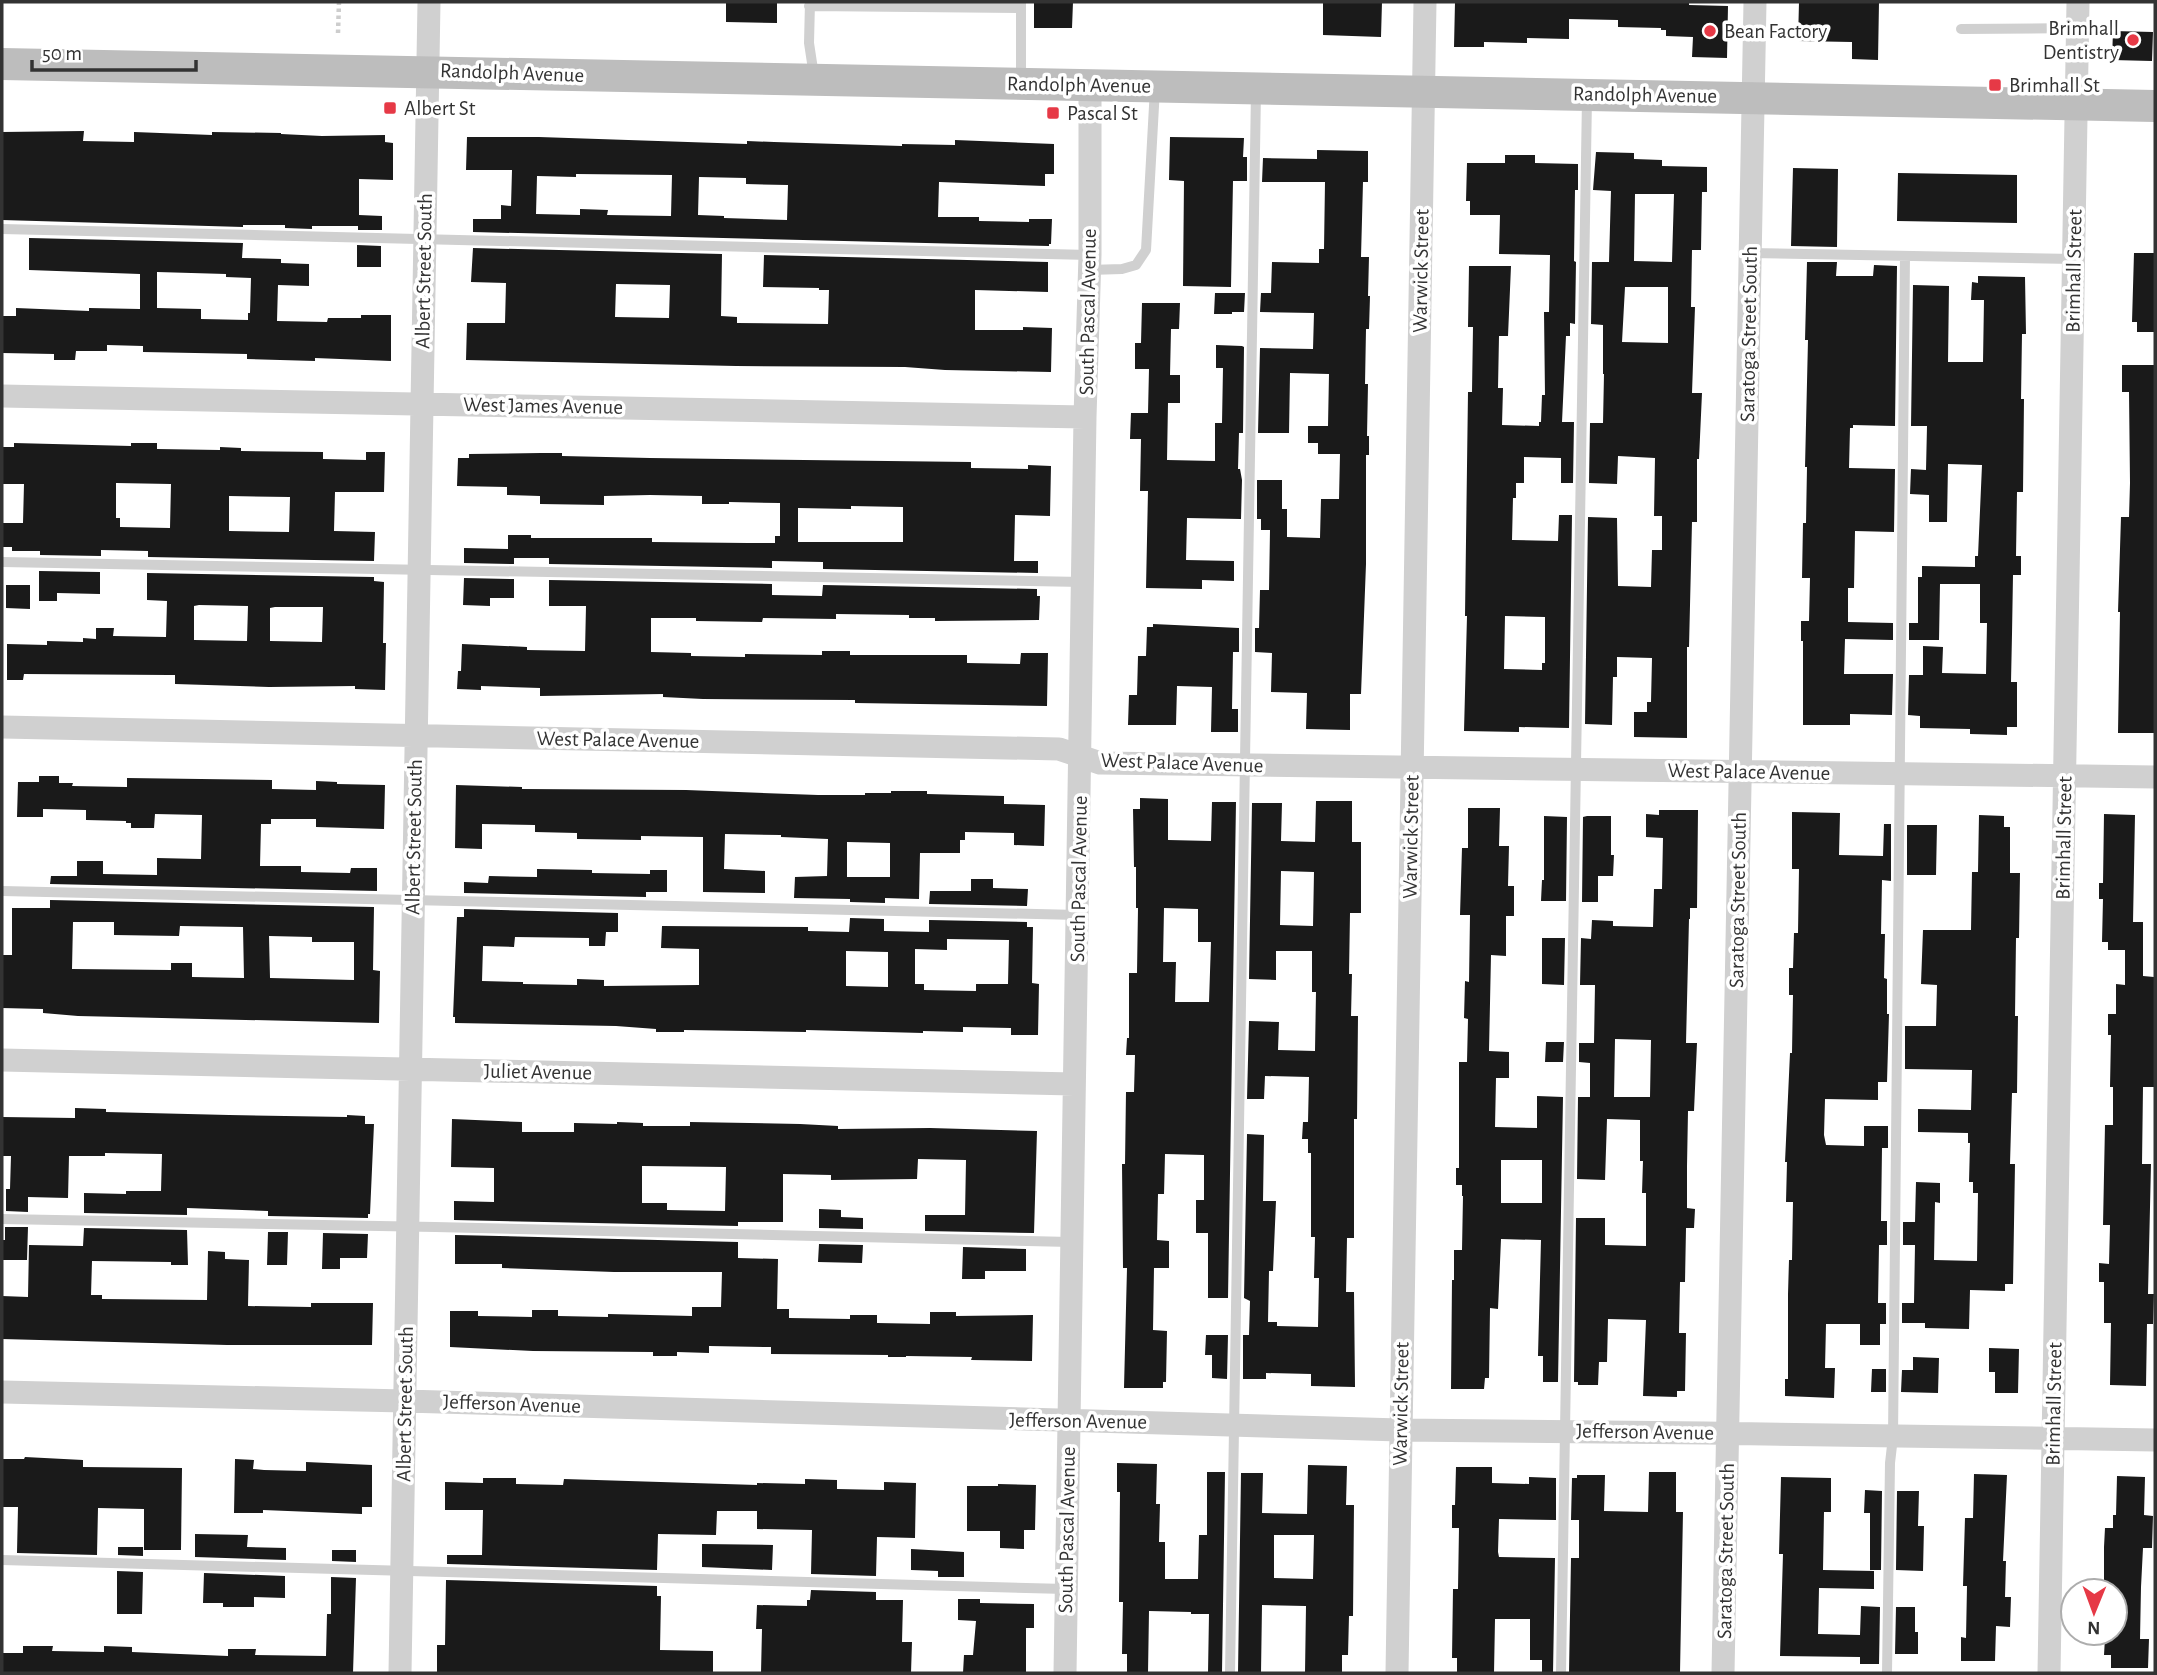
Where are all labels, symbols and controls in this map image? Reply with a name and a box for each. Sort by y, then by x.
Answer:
place label: Brimhall Dentistry [2043,18,2119,63]
place label: Bean Factory [1724,21,1827,42]
marker: Bean Factory [1702,23,1718,39]
scale bar [32,28,196,72]
marker: Brimhall Dentistry [2125,32,2141,48]
text: 50 m [42,43,82,64]
street label: Randolph Avenue [440,60,584,86]
street label: Randolph Avenue [1007,73,1151,97]
place label: Brimhall St [2009,75,2100,96]
marker: Brimhall St [1987,77,2003,93]
street label: Randolph Avenue [1573,83,1717,107]
place label: Albert St [404,98,476,119]
marker: Albert St [382,100,398,116]
place label: Pascal St [1067,103,1138,124]
marker: Pascal St [1045,105,1061,121]
street label: Albert Street South [412,193,436,349]
street label: Warwick Street [1409,209,1433,333]
street label: Brimhall Street [2062,209,2086,333]
street label: South Pascal Avenue [1076,228,1100,396]
street label: Saratoga Street South [1737,246,1761,422]
street label: West James Avenue [463,394,623,418]
street label: West Palace Avenue [536,728,700,752]
street label: West Palace Avenue [1100,750,1264,776]
street label: Albert Street South [402,759,426,915]
street label: West Palace Avenue [1667,760,1831,784]
street label: Warwick Street [1399,775,1423,899]
street label: Brimhall Street [2052,776,2076,900]
street label: South Pascal Avenue [1067,795,1091,963]
street label: Saratoga Street South [1726,812,1750,988]
street label: Juliet Avenue [484,1061,592,1083]
street label: Albert Street South [393,1326,417,1482]
street label: Warwick Street [1389,1342,1413,1466]
street label: Brimhall Street [2042,1342,2066,1466]
street label: Jefferson Avenue [443,1391,581,1417]
street label: Jefferson Avenue [1009,1409,1147,1433]
street label: Jefferson Avenue [1576,1420,1714,1444]
street label: South Pascal Avenue [1055,1446,1079,1614]
street label: Saratoga Street South [1714,1463,1738,1639]
north arrow [2059,1577,2129,1647]
text: N [2087,1618,2101,1637]

